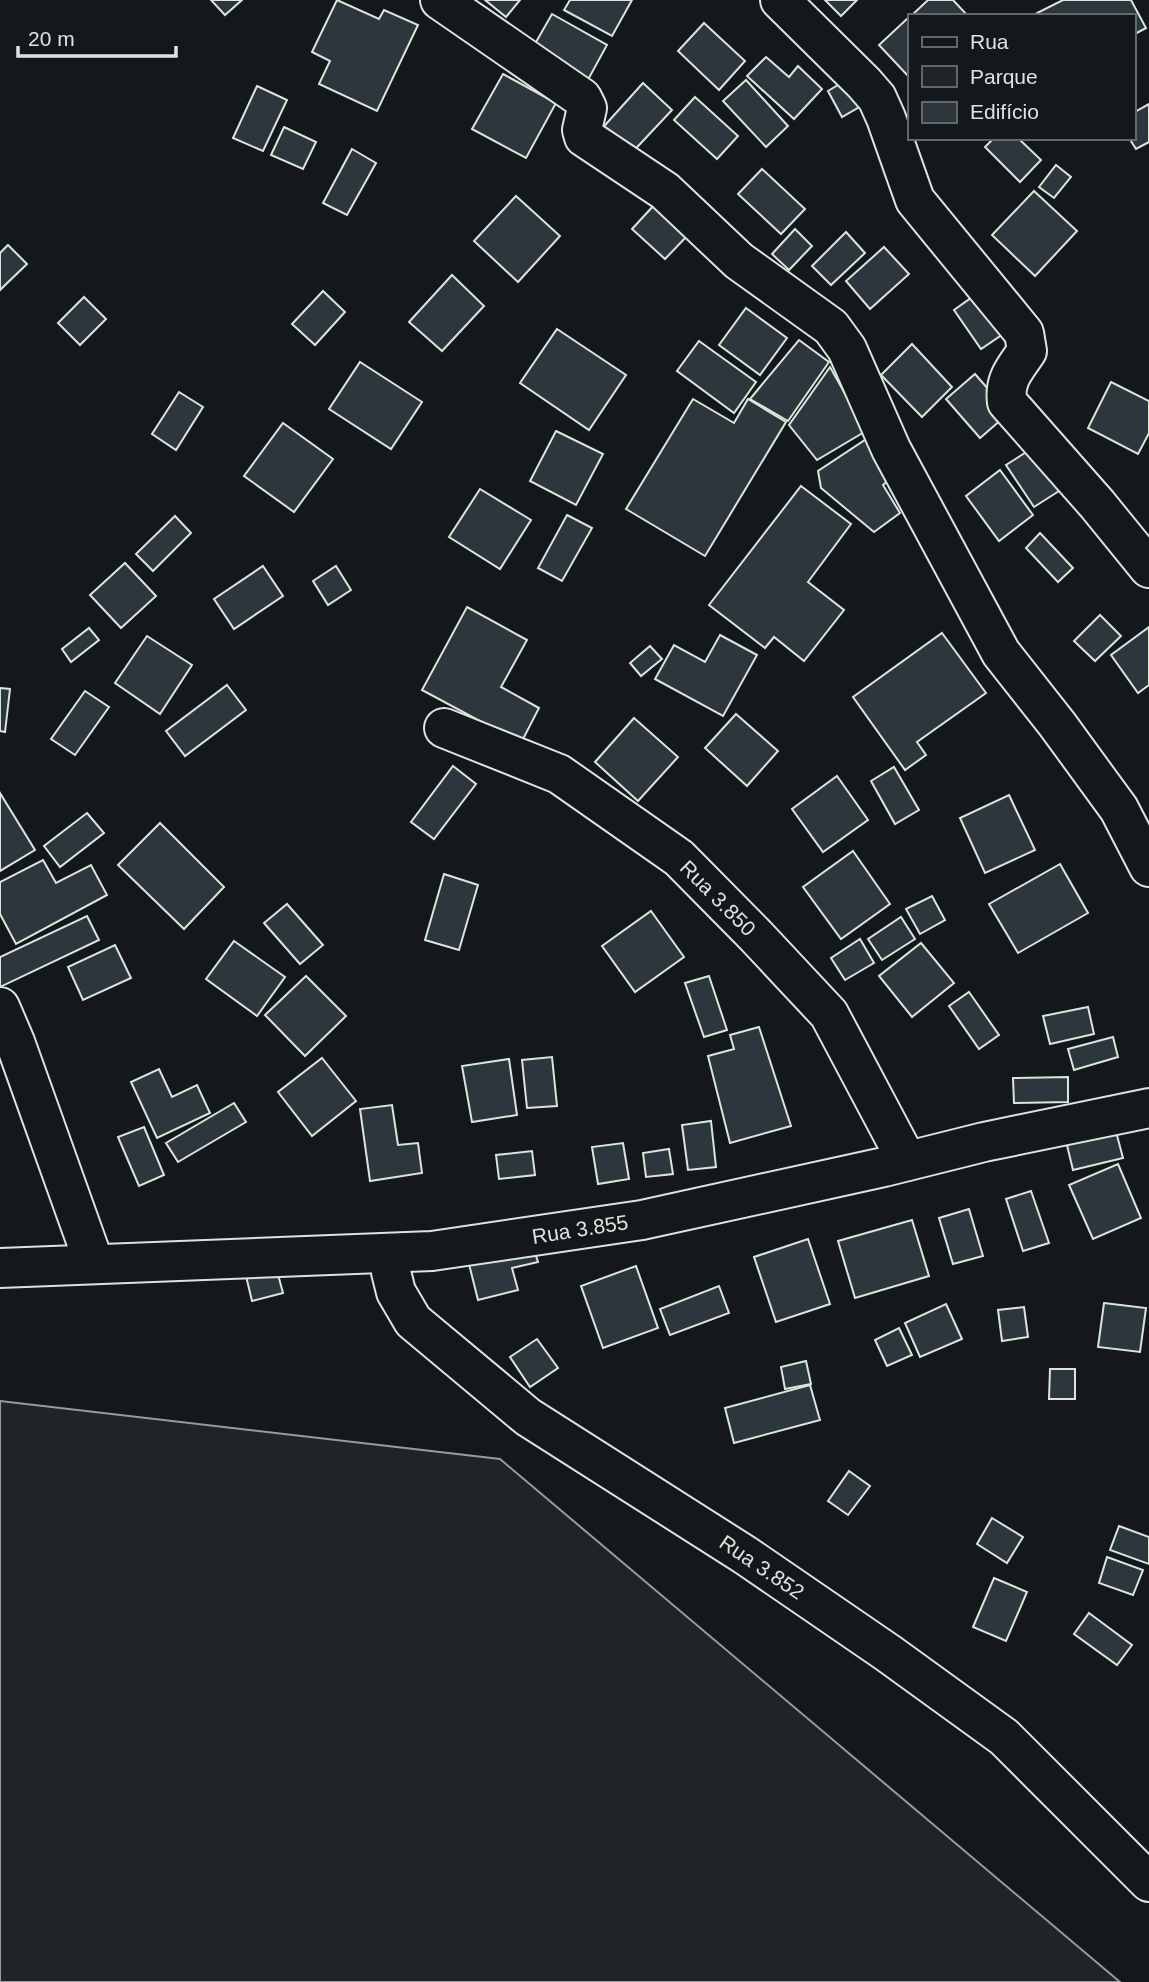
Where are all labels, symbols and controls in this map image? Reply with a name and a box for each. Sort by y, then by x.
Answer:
scale bar [18,14,175,58]
legend [908,14,1135,140]
text: 20 m [28,27,75,50]
text: Rua [970,30,1009,53]
text: Parque [970,65,1038,88]
text: Edifício [970,100,1039,123]
street label: Rua 3.850 [676,856,760,940]
street label: Rua 3.855 [530,1210,630,1248]
street label: Rua 3.852 [715,1530,809,1604]

